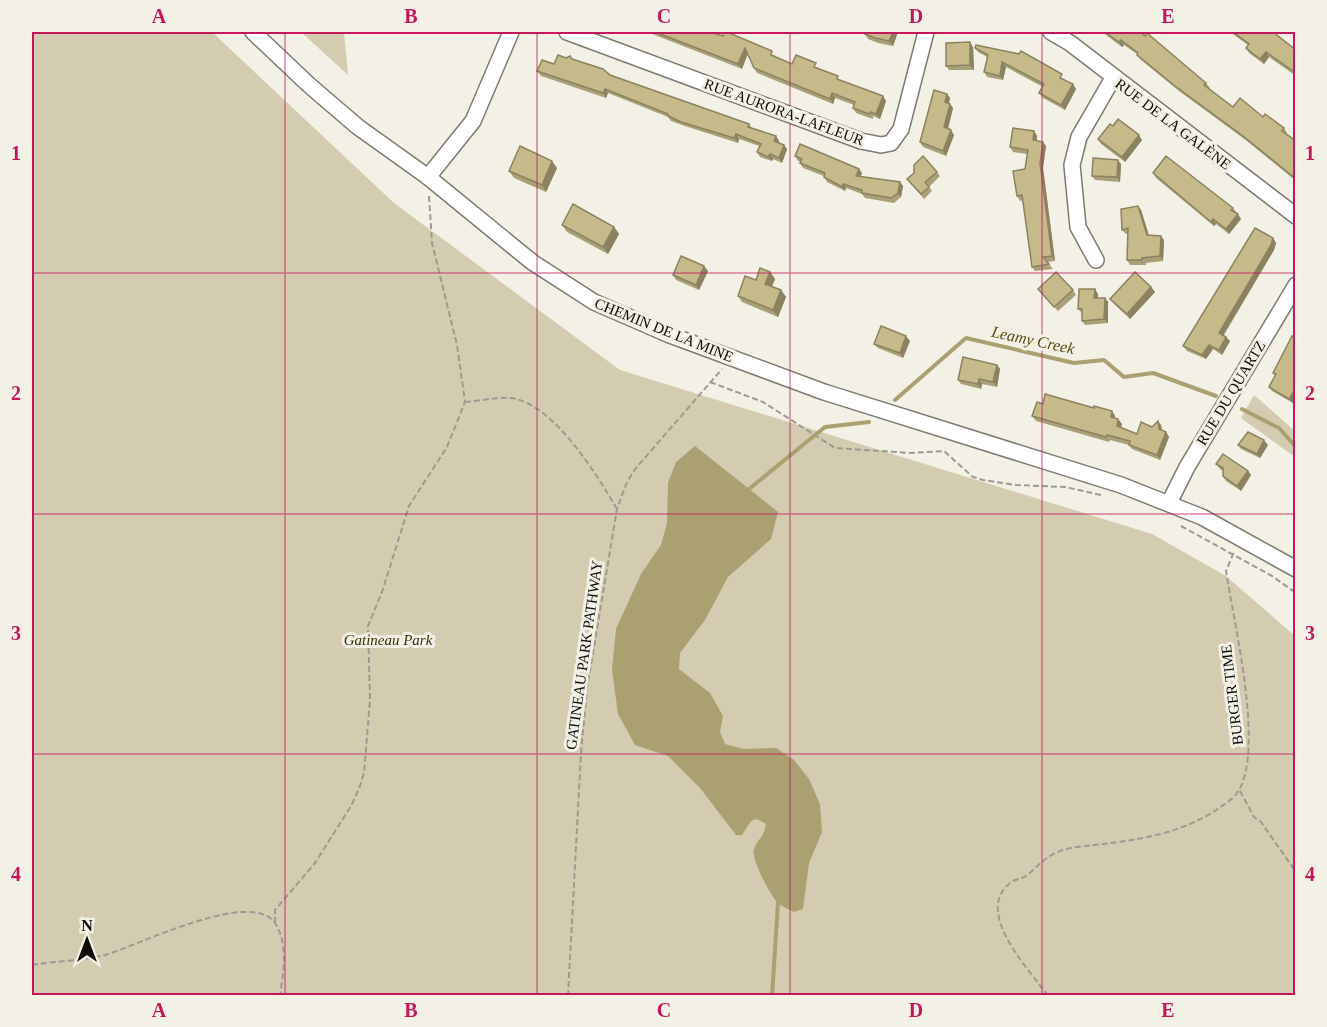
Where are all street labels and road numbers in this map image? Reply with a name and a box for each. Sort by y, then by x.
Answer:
street label: RUE DE LA GALÈNE [1112,75,1234,173]
street label: RUE AURORA-LAFLEUR [702,76,866,148]
street label: CHEMIN DE LA MINE [592,295,736,365]
street label: RUE DU QUARTZ [1193,338,1269,448]
street label: GATINEAU PARK PATHWAY [563,559,605,751]
street label: BURGER TIME [1218,644,1246,746]

